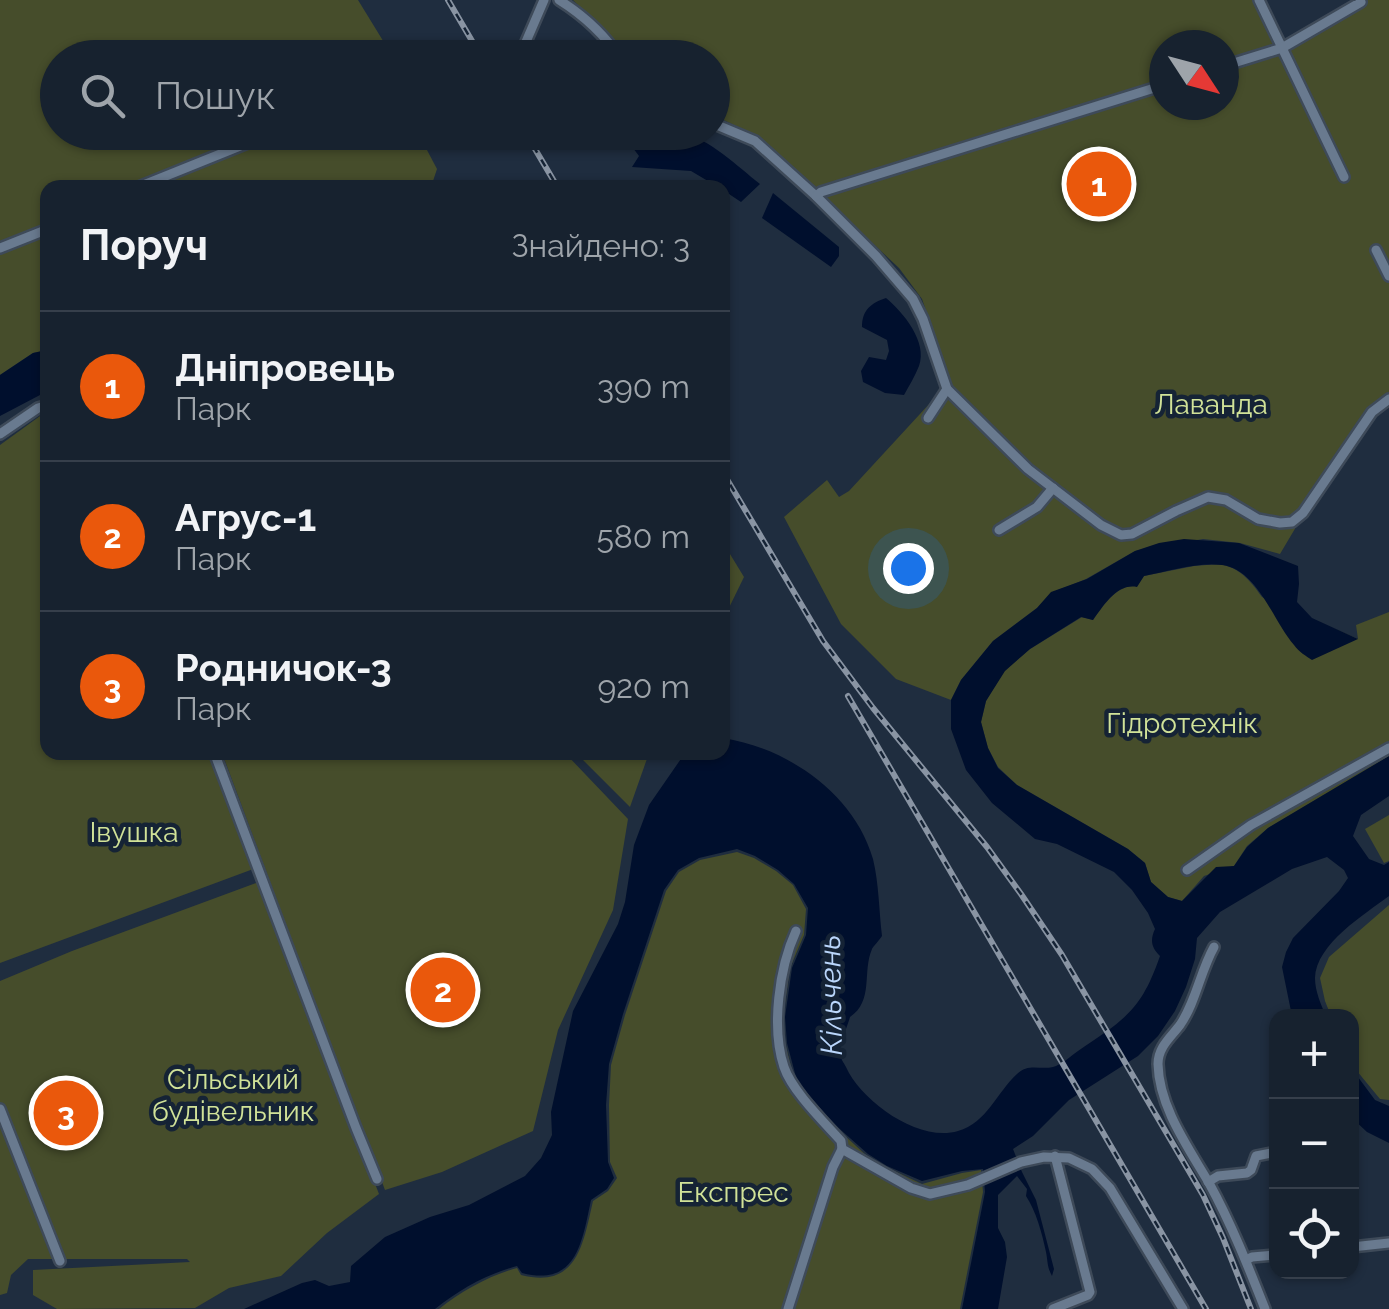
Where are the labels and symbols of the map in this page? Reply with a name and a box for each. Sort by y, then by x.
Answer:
north arrow [1149,30,1239,120]
pin: 1 [1066,146,1132,222]
park label: Лаванда [1154,388,1268,421]
your location [883,543,934,594]
park label: Гідротехнік [1106,707,1258,740]
park label: Івушка [89,816,179,849]
water label: Кільчень [812,934,849,1056]
pin: 2 [410,952,476,1028]
park label: Сільський будівельник [152,1063,314,1128]
pin: 3 [34,1076,98,1150]
park label: Експрес [677,1176,789,1209]

